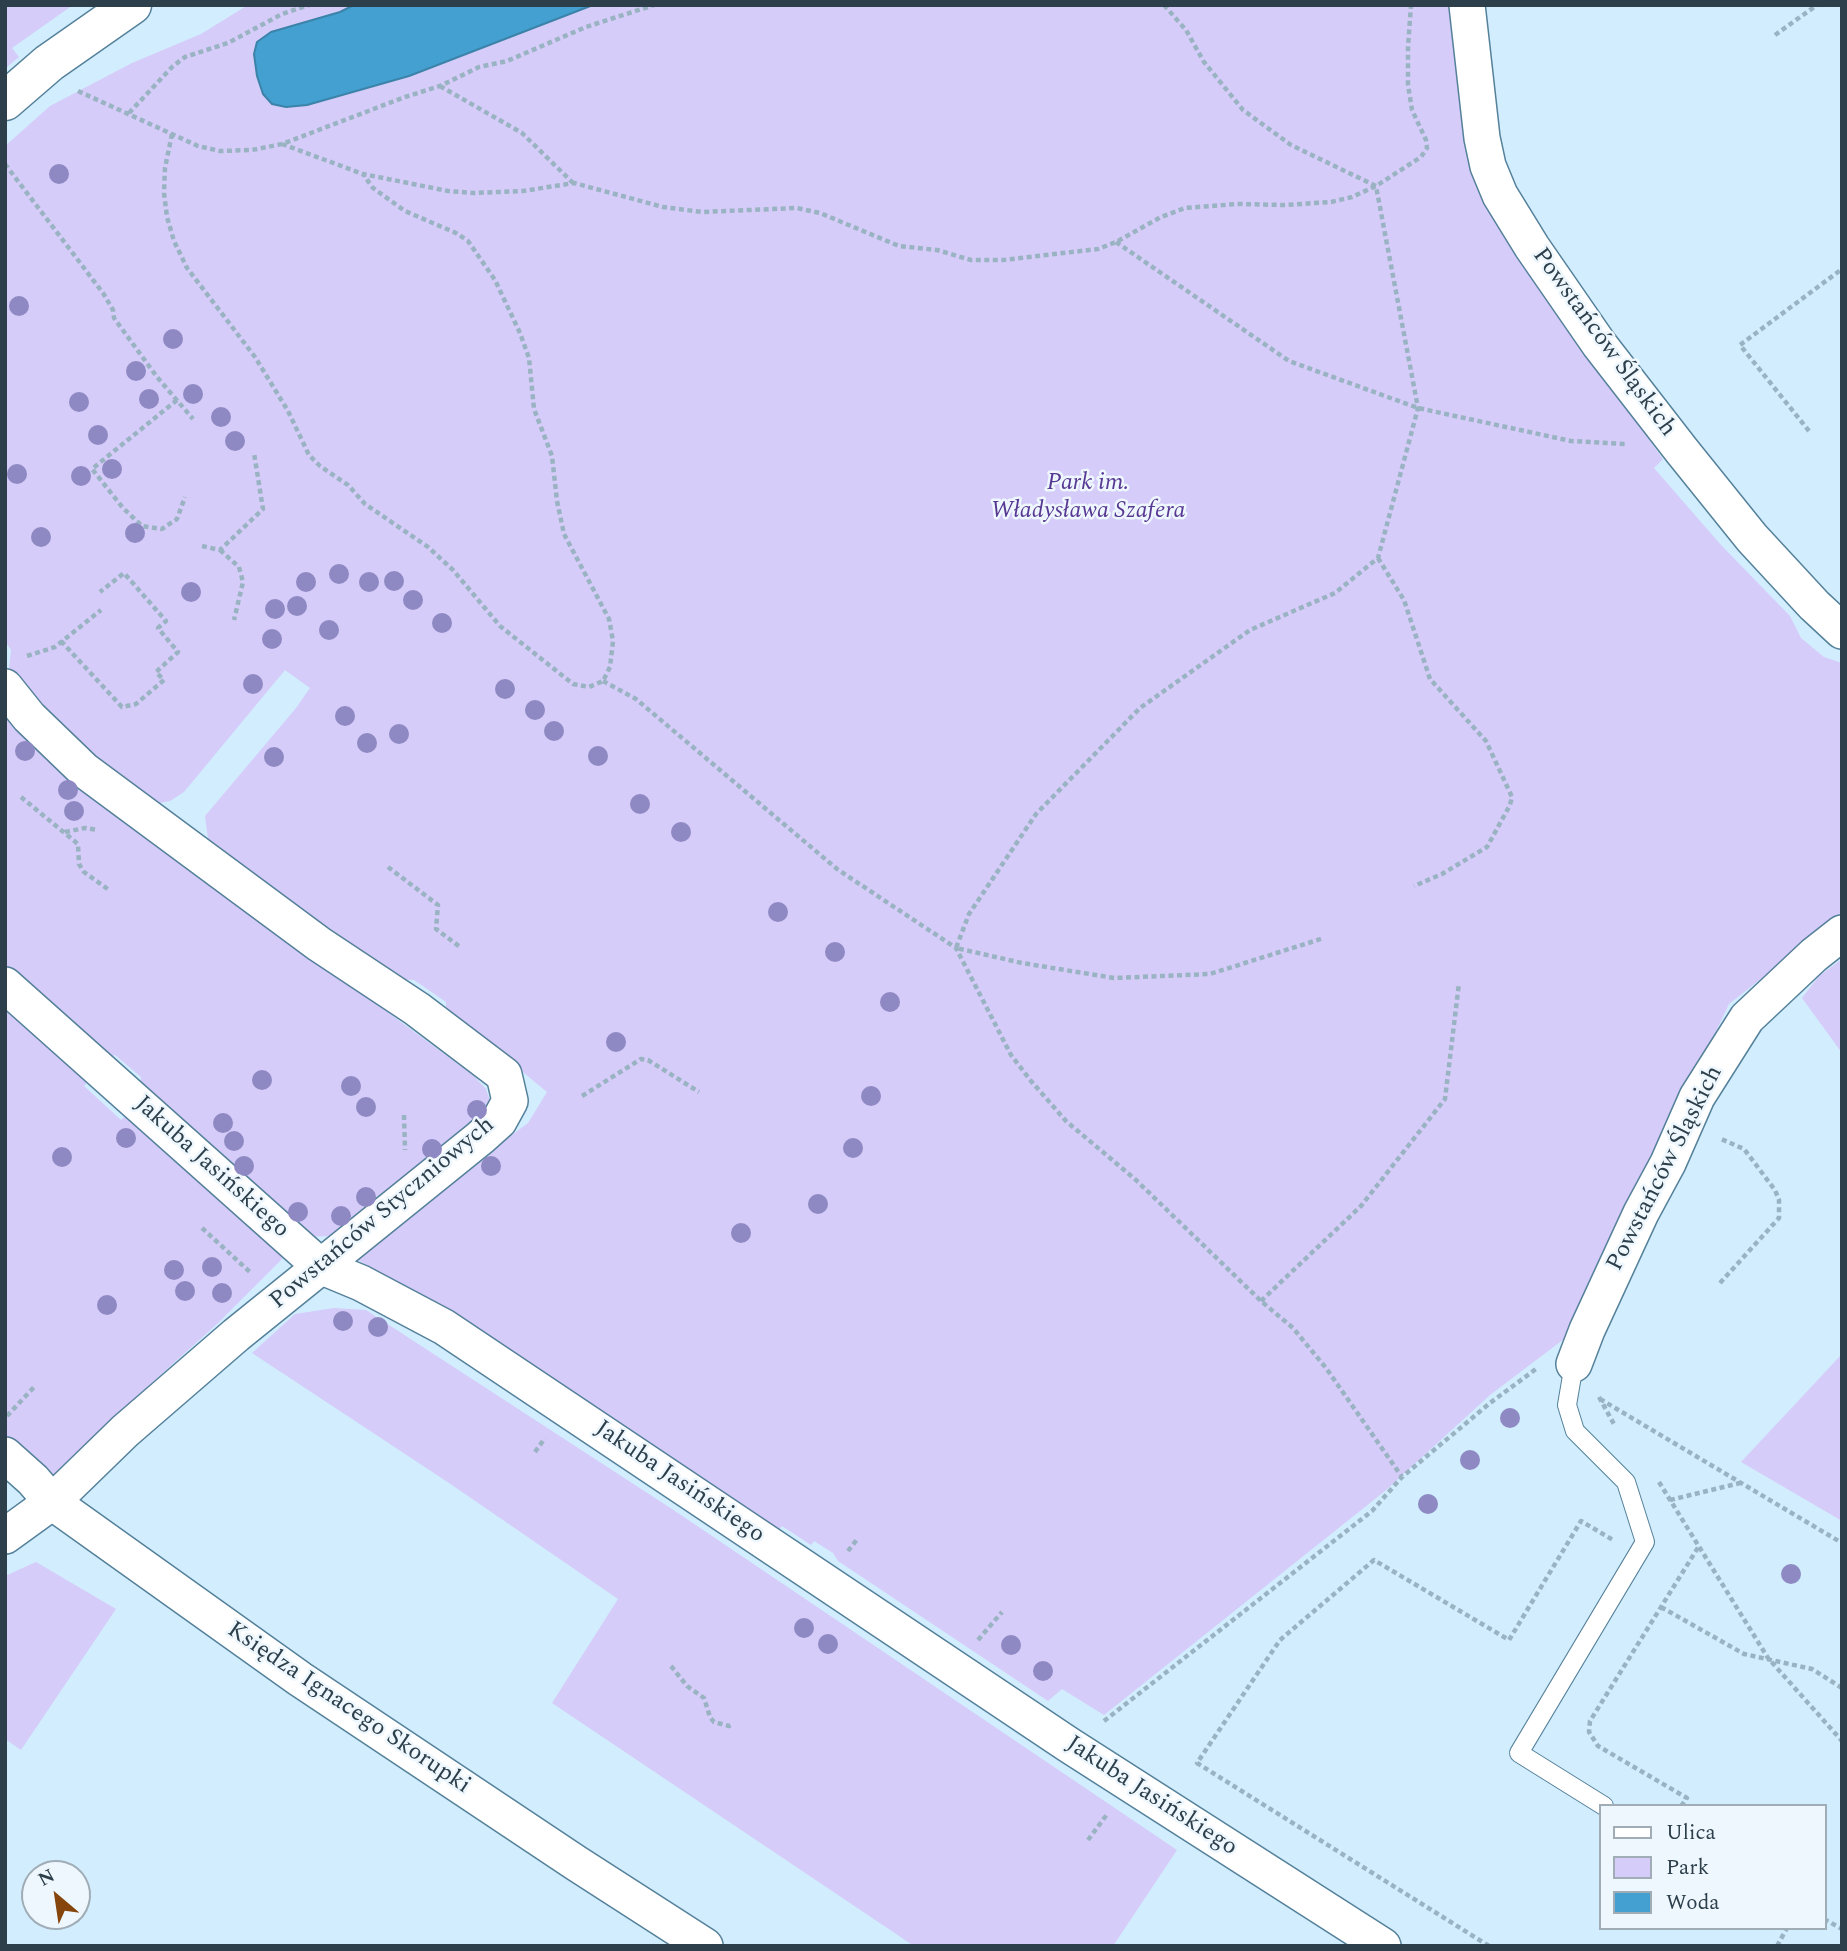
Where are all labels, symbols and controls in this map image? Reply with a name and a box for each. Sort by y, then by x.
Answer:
street label: Powstańców Śląskich [1525,243,1681,443]
park label: Park im. Władysława Szafera [991,470,1185,526]
street label: Powstańców Śląskich [1602,1062,1730,1276]
street label: Jakuba Jasińskiego [128,1091,294,1245]
street label: Powstańców Styczniowych [265,1112,501,1316]
street label: Jakuba Jasińskiego [589,1416,769,1550]
street label: Księdza Ignacego Skorupki [221,1617,475,1801]
street label: Jakuba Jasińskiego [1060,1731,1242,1863]
legend [1598,1804,1826,1930]
text: Ulica [1666,1817,1716,1849]
text: Park [1666,1852,1709,1884]
north arrow [21,1860,91,1930]
text: N [33,1862,60,1894]
text: Woda [1666,1887,1720,1919]

